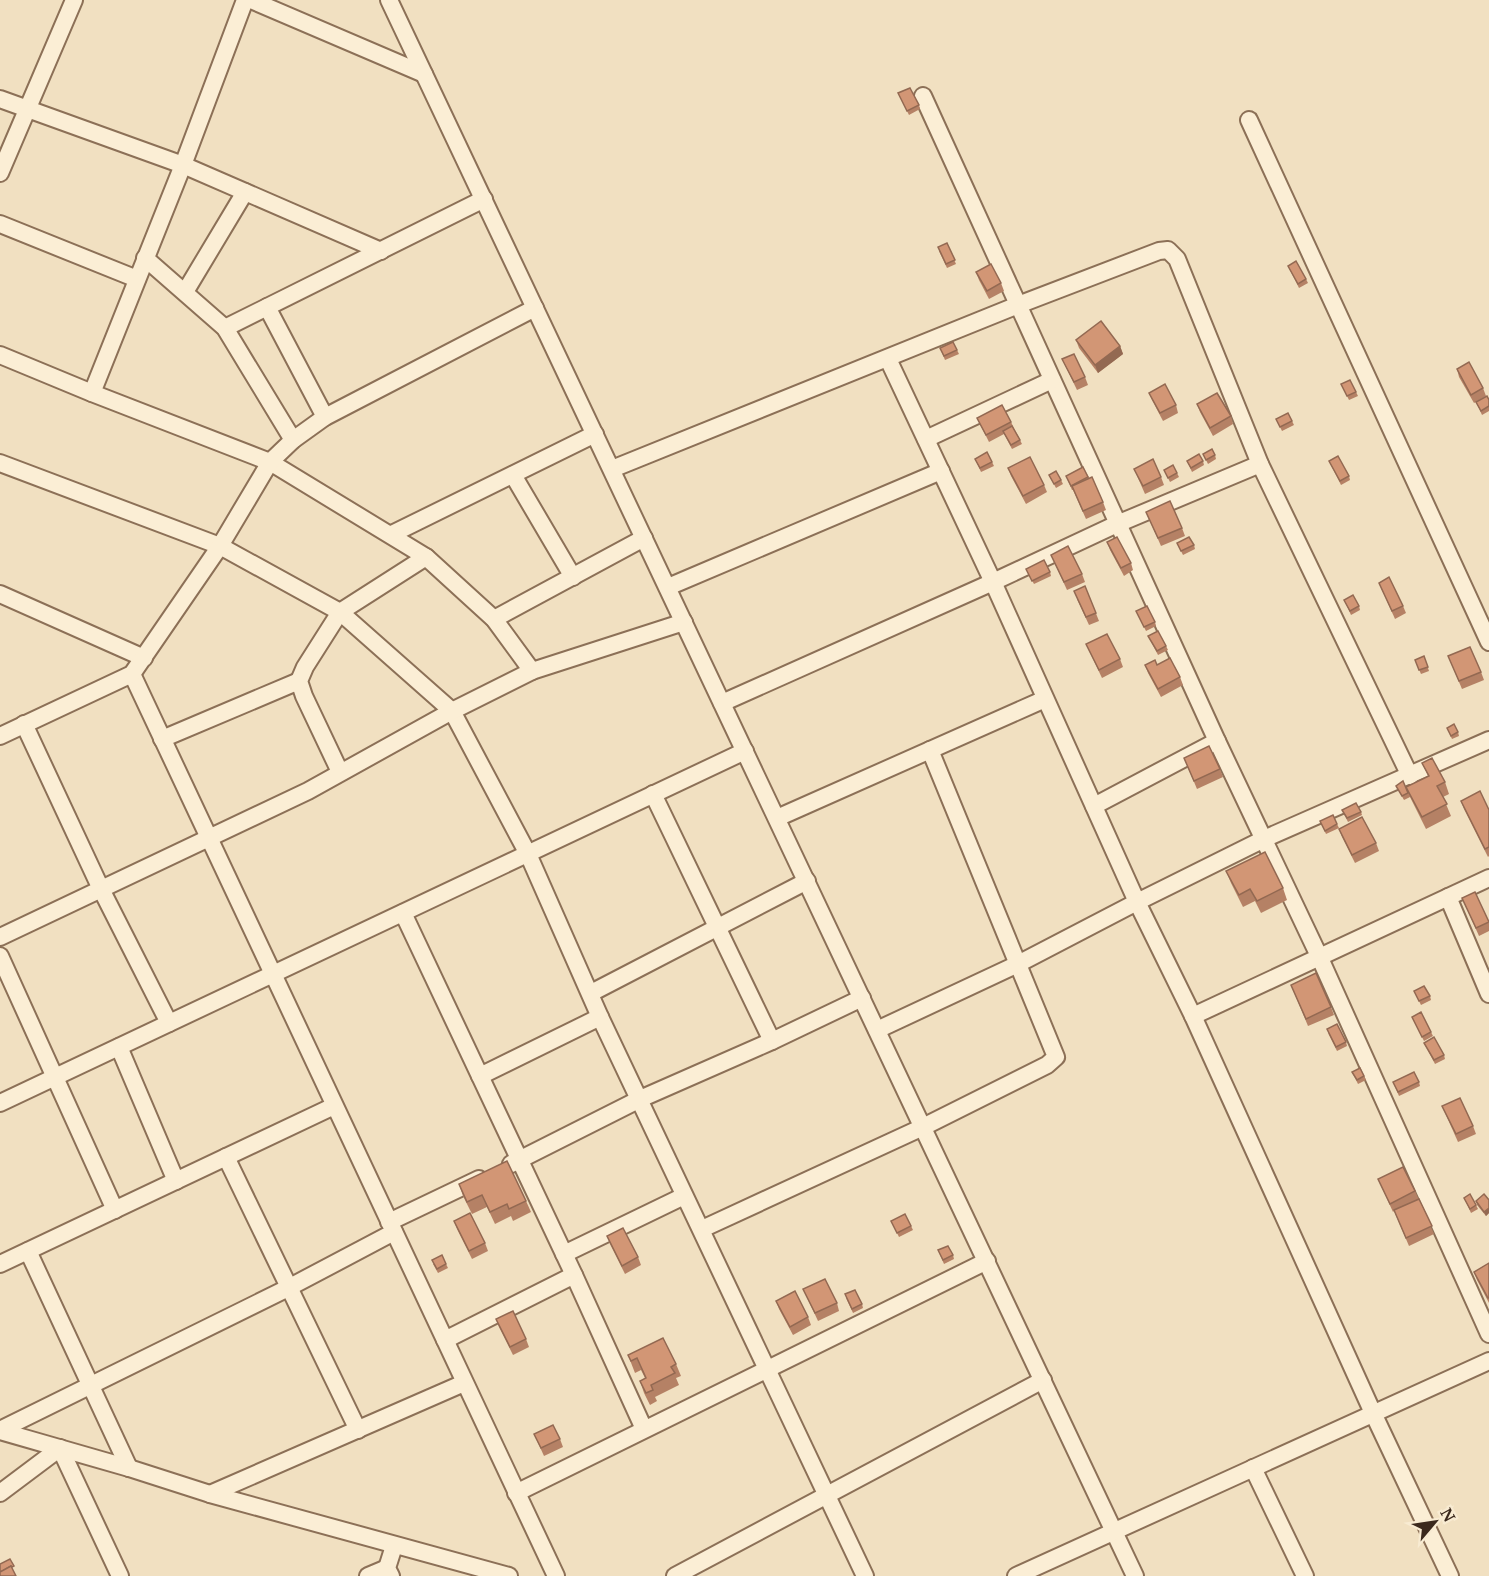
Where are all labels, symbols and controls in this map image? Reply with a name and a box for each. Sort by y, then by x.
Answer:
north arrow [1405,1492,1465,1552]
text: N [1435,1504,1461,1526]

